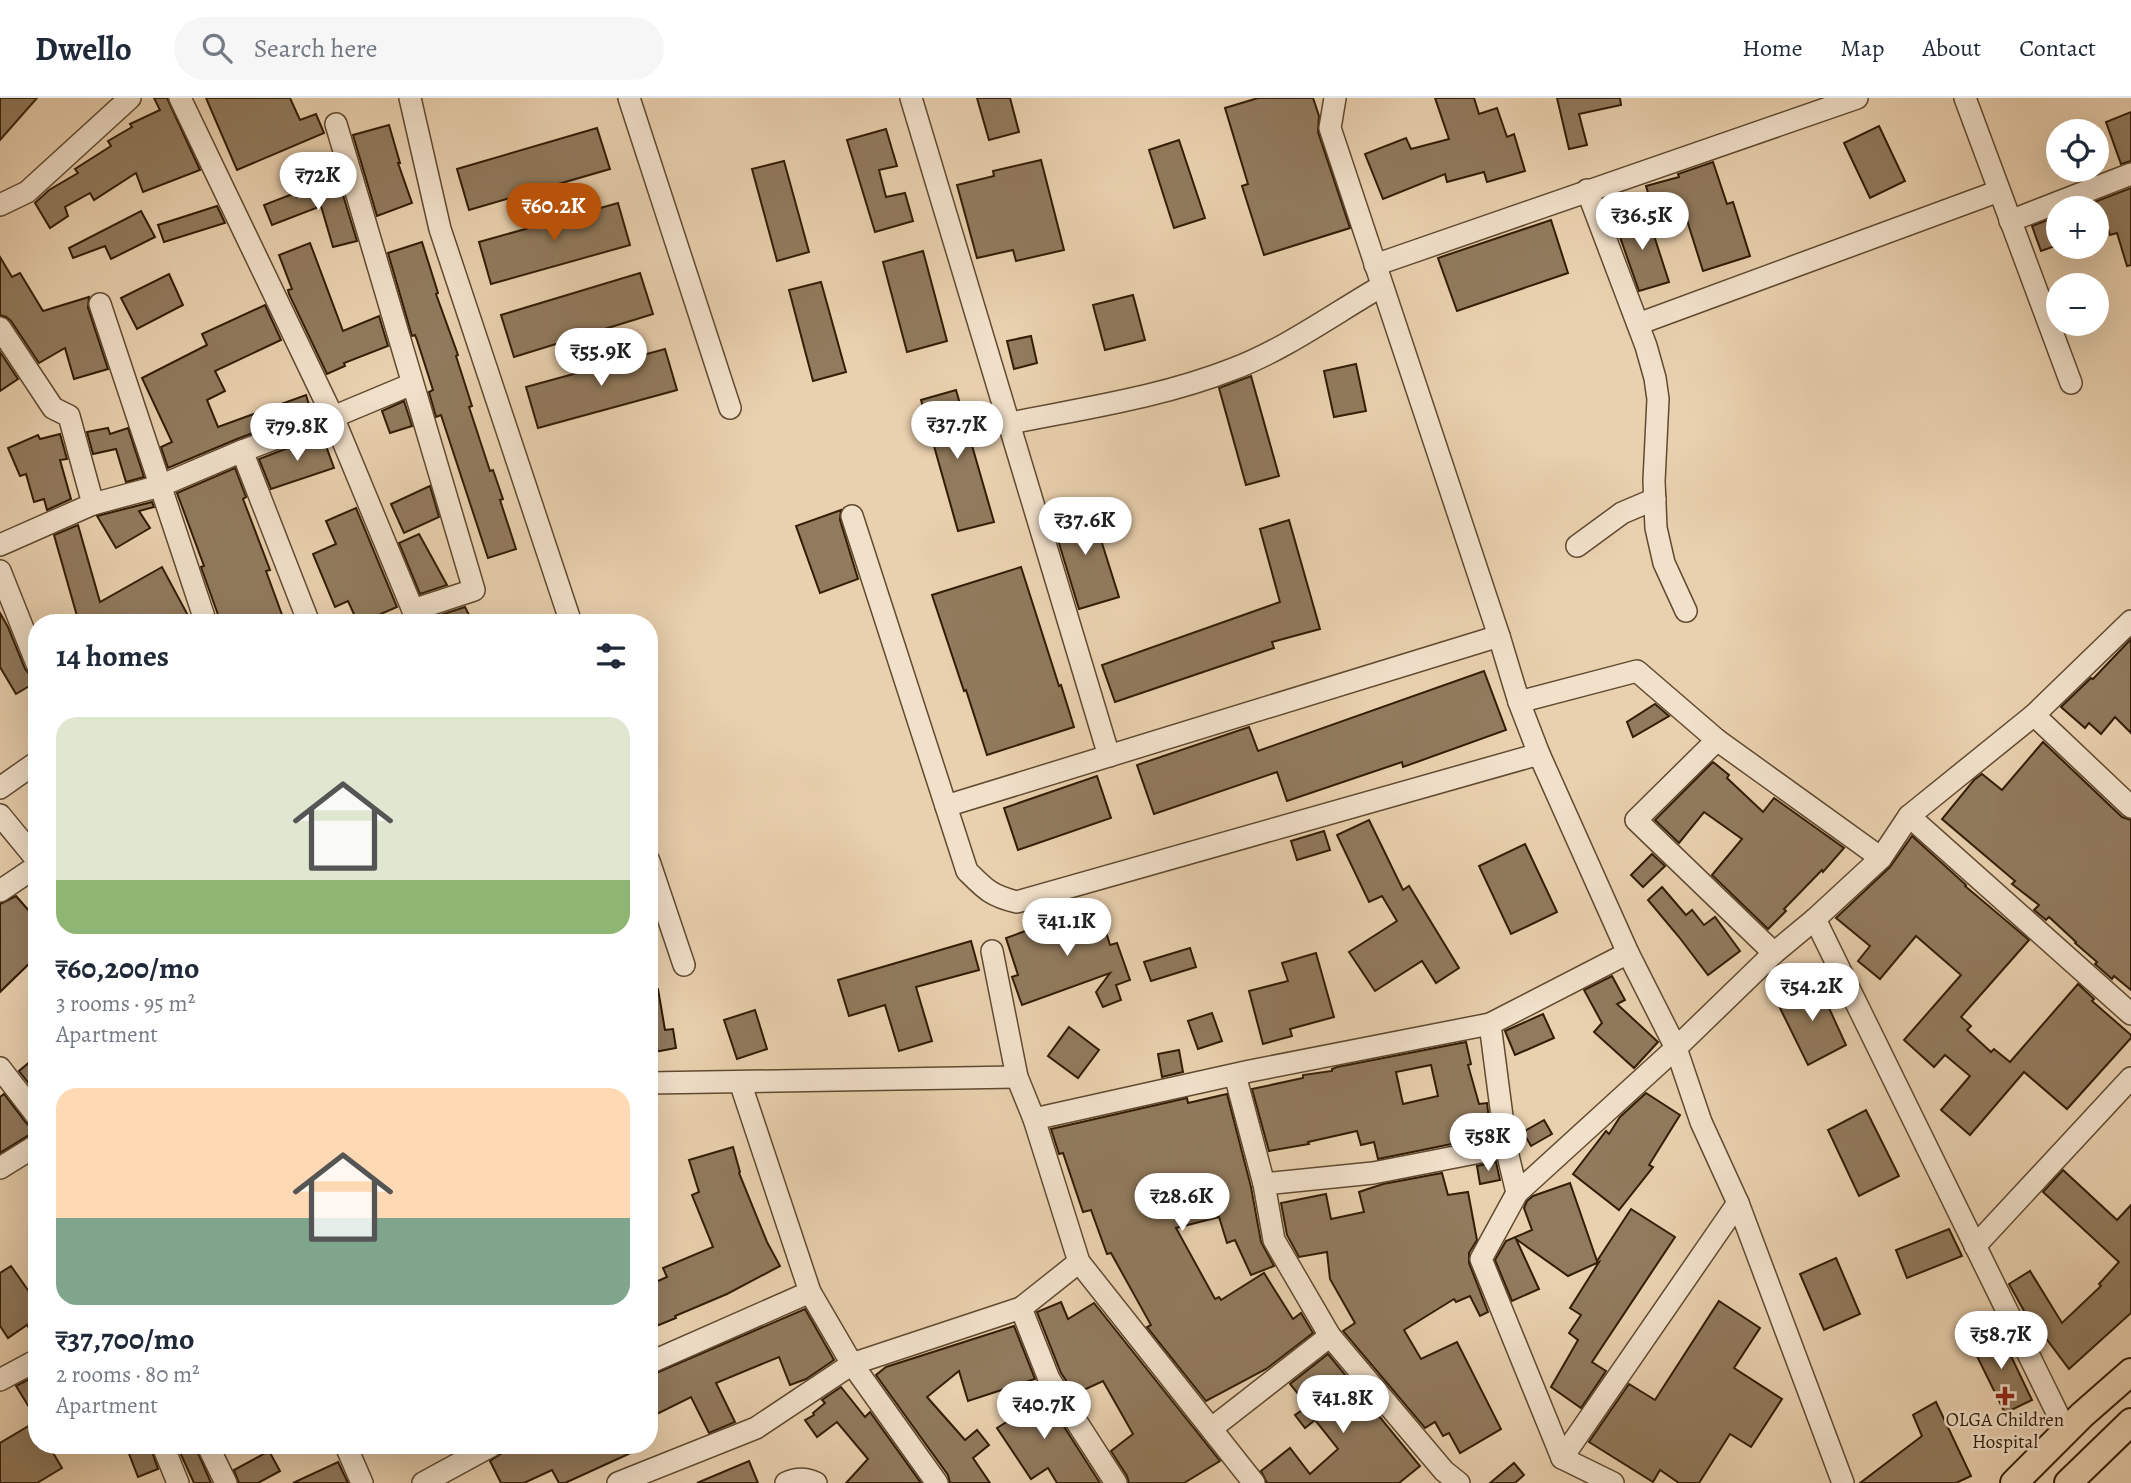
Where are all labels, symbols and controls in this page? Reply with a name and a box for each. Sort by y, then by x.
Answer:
search box [174,17,664,80]
text: Dwello [35,26,132,71]
icon: search [198,29,236,67]
text: Search here [254,31,377,66]
text: Home [1742,32,1803,64]
text: Map [1841,32,1885,64]
text: About [1923,32,1981,64]
text: Contact [2019,32,2096,64]
map controls [2046,119,2109,336]
button: locate [2046,119,2109,182]
pin: ₹72K [277,152,359,212]
text: ₹72K [296,159,340,190]
pin: ₹60.2K [497,184,611,243]
text: ₹60.2K [522,190,586,221]
pin: ₹36.5K [1585,192,1699,252]
button: + [2046,196,2109,259]
text: ₹36.5K [1612,199,1672,230]
button: − [2046,273,2109,336]
pin: ₹55.9K [544,328,658,388]
text: ₹55.9K [571,335,631,366]
pin: ₹37.7K [900,402,1014,461]
pin: ₹79.8K [240,404,354,463]
text: ₹37.7K [927,408,987,439]
text: ₹79.8K [266,410,328,441]
pin: ₹37.6K [1028,498,1142,557]
text: ₹37.6K [1055,504,1115,535]
text: 14 homes [56,636,169,676]
icon: filters [592,637,630,675]
icon: home [280,763,406,889]
pin: ₹41.1K [1010,898,1124,958]
text: ₹41.1K [1038,905,1096,936]
text: ₹60,200/mo [56,948,200,988]
pin: ₹54.2K [1755,964,1869,1023]
text: ₹54.2K [1781,970,1843,1001]
text: 3 rooms · 95 m² [56,988,195,1019]
text: Apartment [56,1019,158,1050]
pin: ₹58K [1447,1114,1529,1173]
text: ₹58K [1466,1120,1510,1151]
icon: home [280,1134,406,1260]
pin: ₹28.6K [1125,1174,1239,1233]
text: ₹28.6K [1151,1180,1213,1211]
pin: ₹58.7K [1944,1312,2058,1371]
text: ₹58.7K [1971,1318,2031,1349]
text: ₹37,700/mo [56,1319,194,1359]
text: 2 rooms · 80 m² [56,1359,200,1390]
pin: ₹41.8K [1286,1376,1400,1435]
pin: ₹40.7K [987,1382,1101,1441]
text: ₹41.8K [1313,1382,1373,1413]
marker: OLGA Children Hospital [1995,1386,2015,1406]
text: ₹40.7K [1013,1388,1075,1419]
text: Apartment [56,1390,158,1421]
place label: OLGA Children Hospital [1946,1407,2064,1455]

